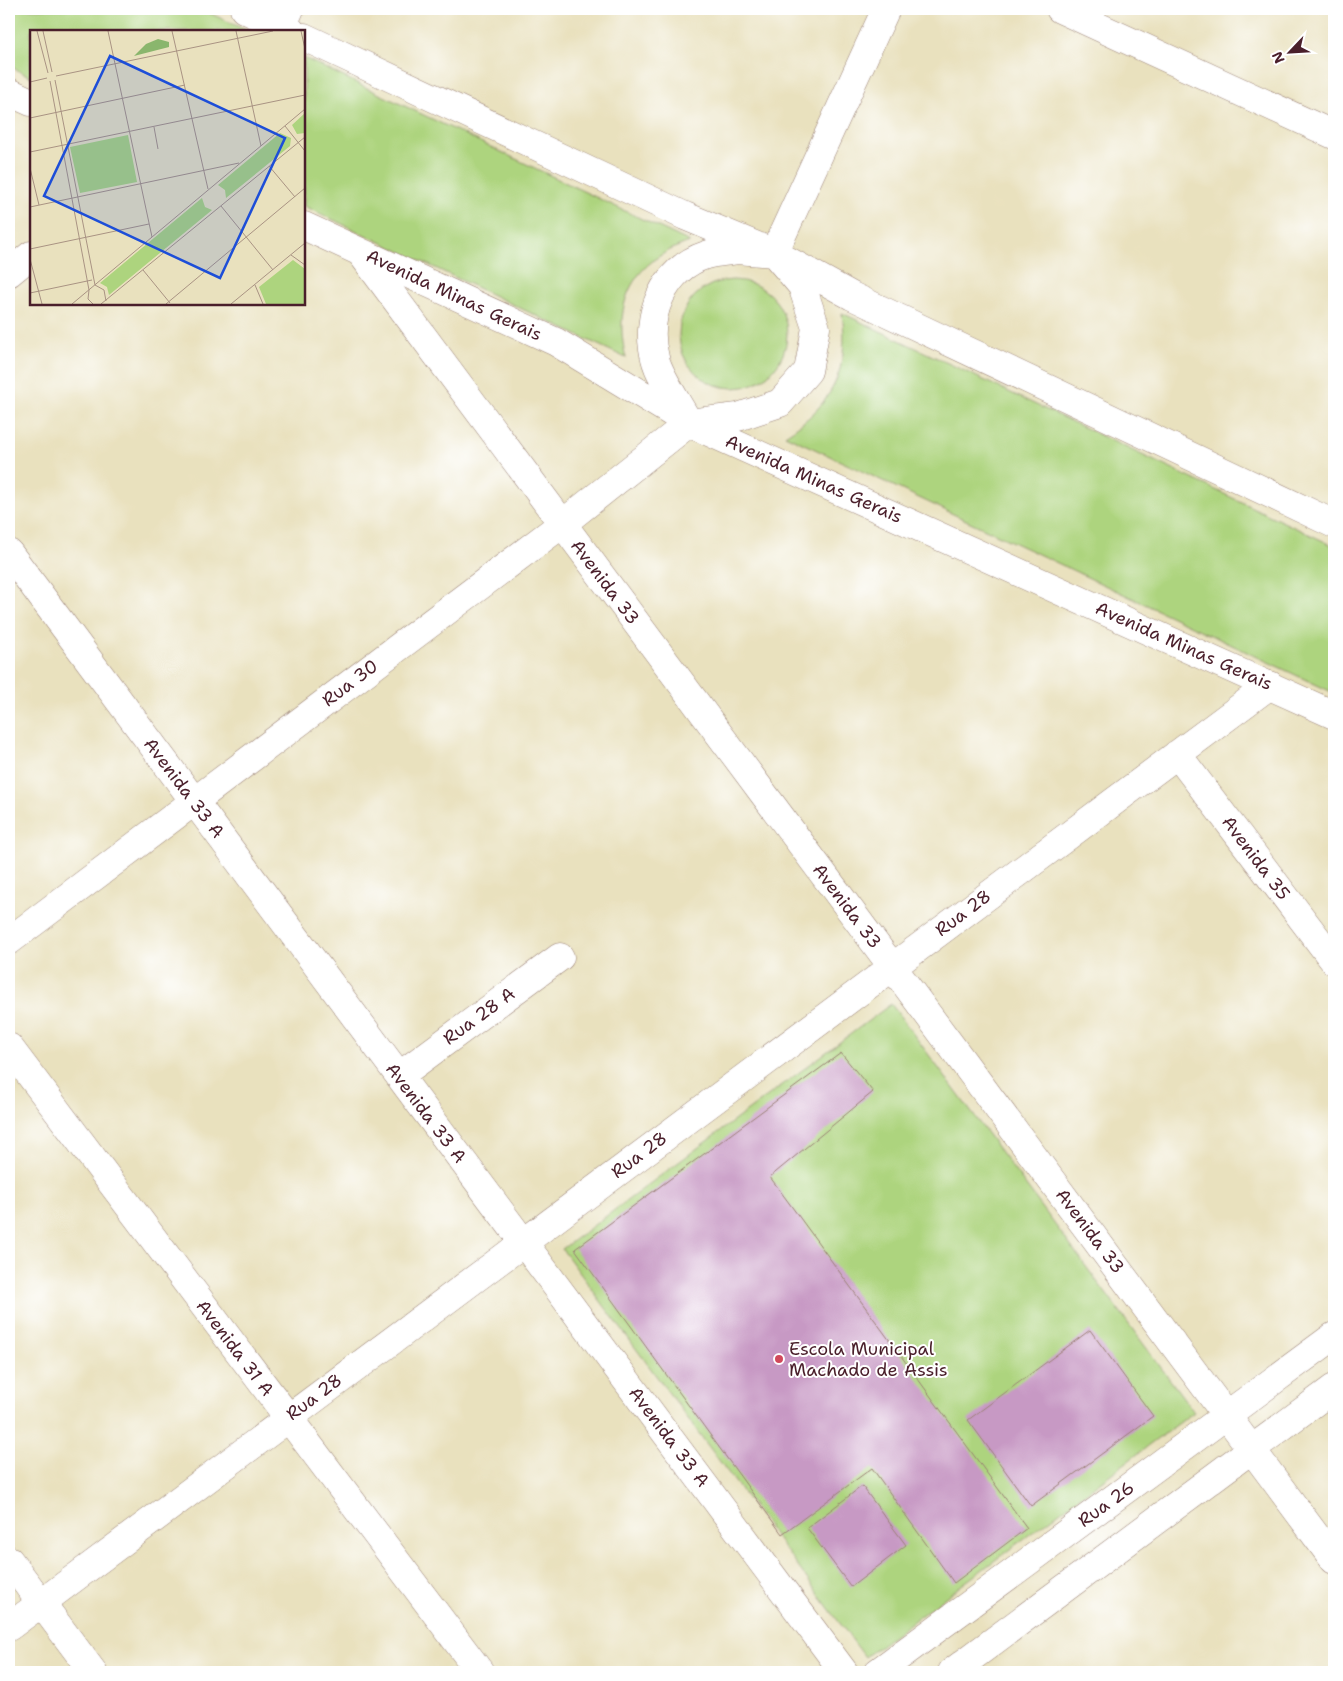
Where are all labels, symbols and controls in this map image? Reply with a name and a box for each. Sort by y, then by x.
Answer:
north arrow [1266,28,1316,78]
inset map [30,30,305,305]
text: N [1268,49,1289,66]
street label: Avenida Minas Gerais [362,244,546,346]
street label: Avenida Minas Gerais [722,429,906,529]
street label: Avenida 33 [565,535,645,629]
street label: Avenida Minas Gerais [1092,596,1276,696]
street label: Rua 30 [317,654,383,712]
street label: Avenida 33 A [138,733,230,843]
street label: Avenida 35 [1216,811,1296,905]
street label: Avenida 33 [807,859,887,953]
street label: Rua 28 [930,884,996,942]
street label: Rua 28 A [438,982,520,1050]
street label: Avenida 33 A [380,1058,472,1168]
street label: Rua 28 [606,1126,672,1184]
street label: Avenida 33 [1050,1184,1130,1278]
street label: Avenida 31 A [191,1295,279,1401]
place label: Escola Municipal Machado de Assis [789,1337,948,1382]
marker: Escola Municipal Machado de Assis [773,1353,785,1365]
street label: Rua 28 [281,1368,347,1426]
street label: Avenida 33 A [623,1382,715,1492]
street label: Rua 26 [1073,1475,1139,1533]

